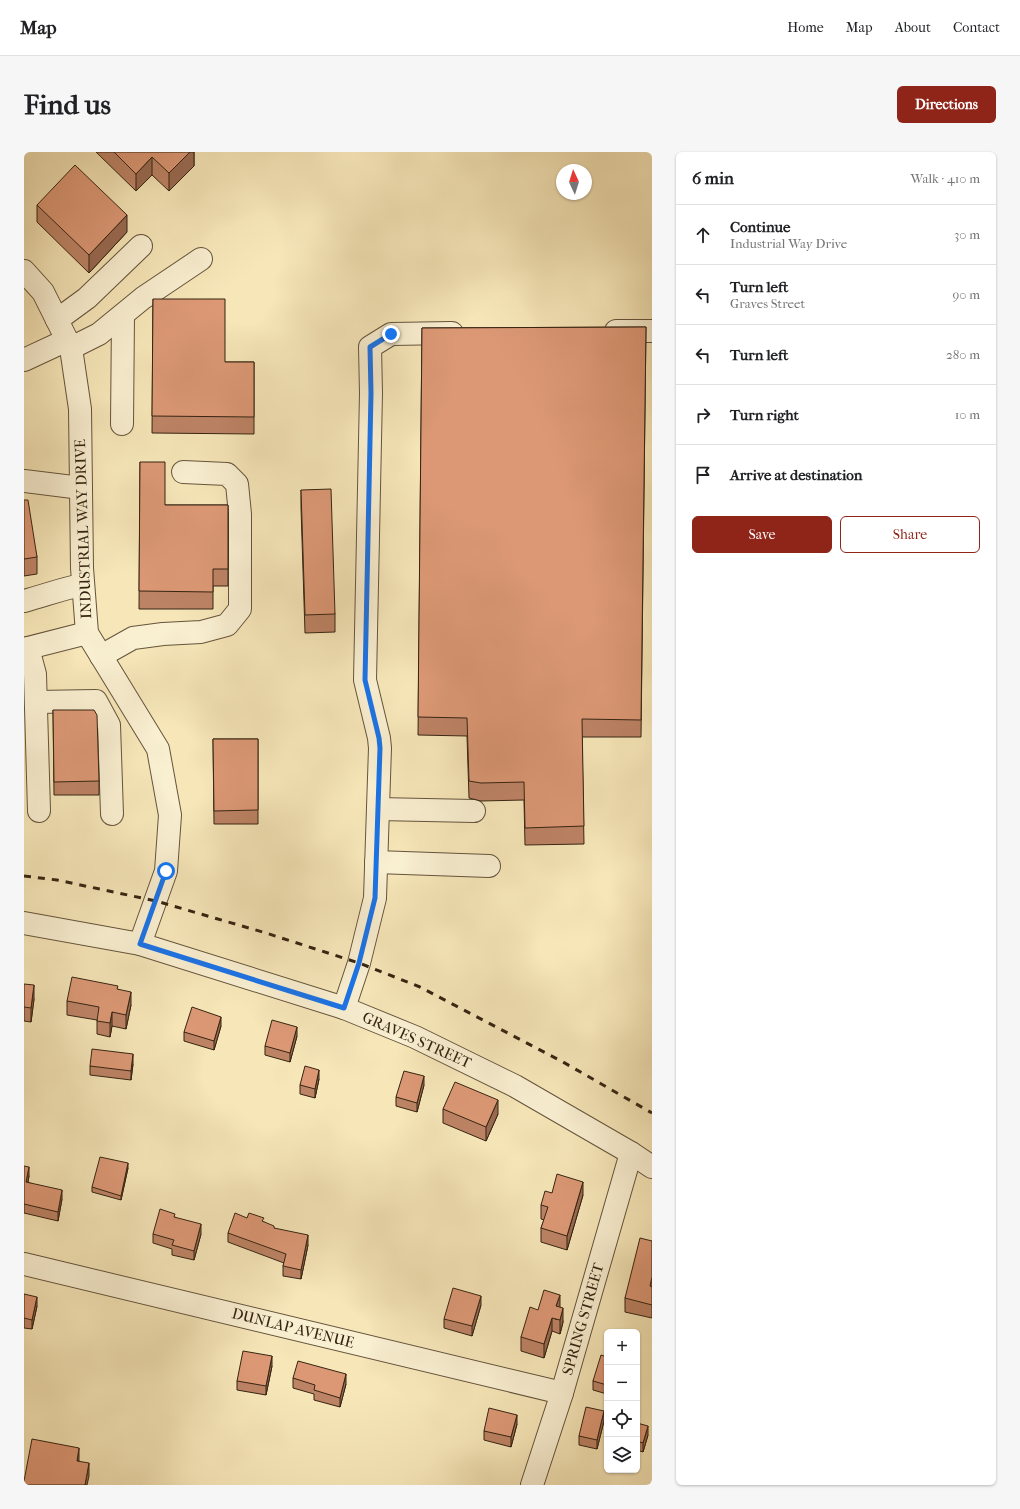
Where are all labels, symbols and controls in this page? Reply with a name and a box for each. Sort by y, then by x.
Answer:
text: Map [20,17,56,39]
text: Home [787,19,824,36]
text: Map [846,19,873,36]
text: About [895,19,931,36]
text: Contact [953,19,1000,36]
button: Directions [897,86,996,123]
text: Find us [24,88,111,121]
north arrow [556,164,592,200]
text: 6 min [692,168,734,188]
text: Walk · 410 m [911,171,980,186]
text: Continue [730,218,790,236]
icon: ahead [692,224,714,246]
text: 30 m [954,227,980,242]
text: Industrial Way Drive [730,236,847,251]
text: Turn left [730,278,788,296]
icon: left [692,284,714,306]
text: 90 m [952,287,980,302]
text: Graves Street [730,296,805,311]
route end [382,325,400,343]
icon: left [692,344,714,366]
text: Turn left [730,346,788,364]
text: 280 m [946,347,980,362]
icon: right [692,404,714,426]
text: Turn right [730,406,799,424]
text: 10 m [955,407,980,422]
street label: INDUSTRIAL WAY DRIVE [71,439,95,619]
icon: arrive [692,464,714,486]
text: Arrive at destination [730,466,862,484]
button: Save [692,516,832,553]
button: Share [840,516,980,553]
route start [157,862,175,880]
street label: GRAVES STREET [360,1008,475,1072]
street label: SPRING STREET [558,1260,608,1377]
street label: DUNLAP AVENUE [230,1304,356,1352]
map controls [604,1329,640,1473]
button: + [604,1329,640,1365]
button: − [604,1365,640,1401]
button: locate [604,1401,640,1437]
button: layers [604,1437,640,1473]

